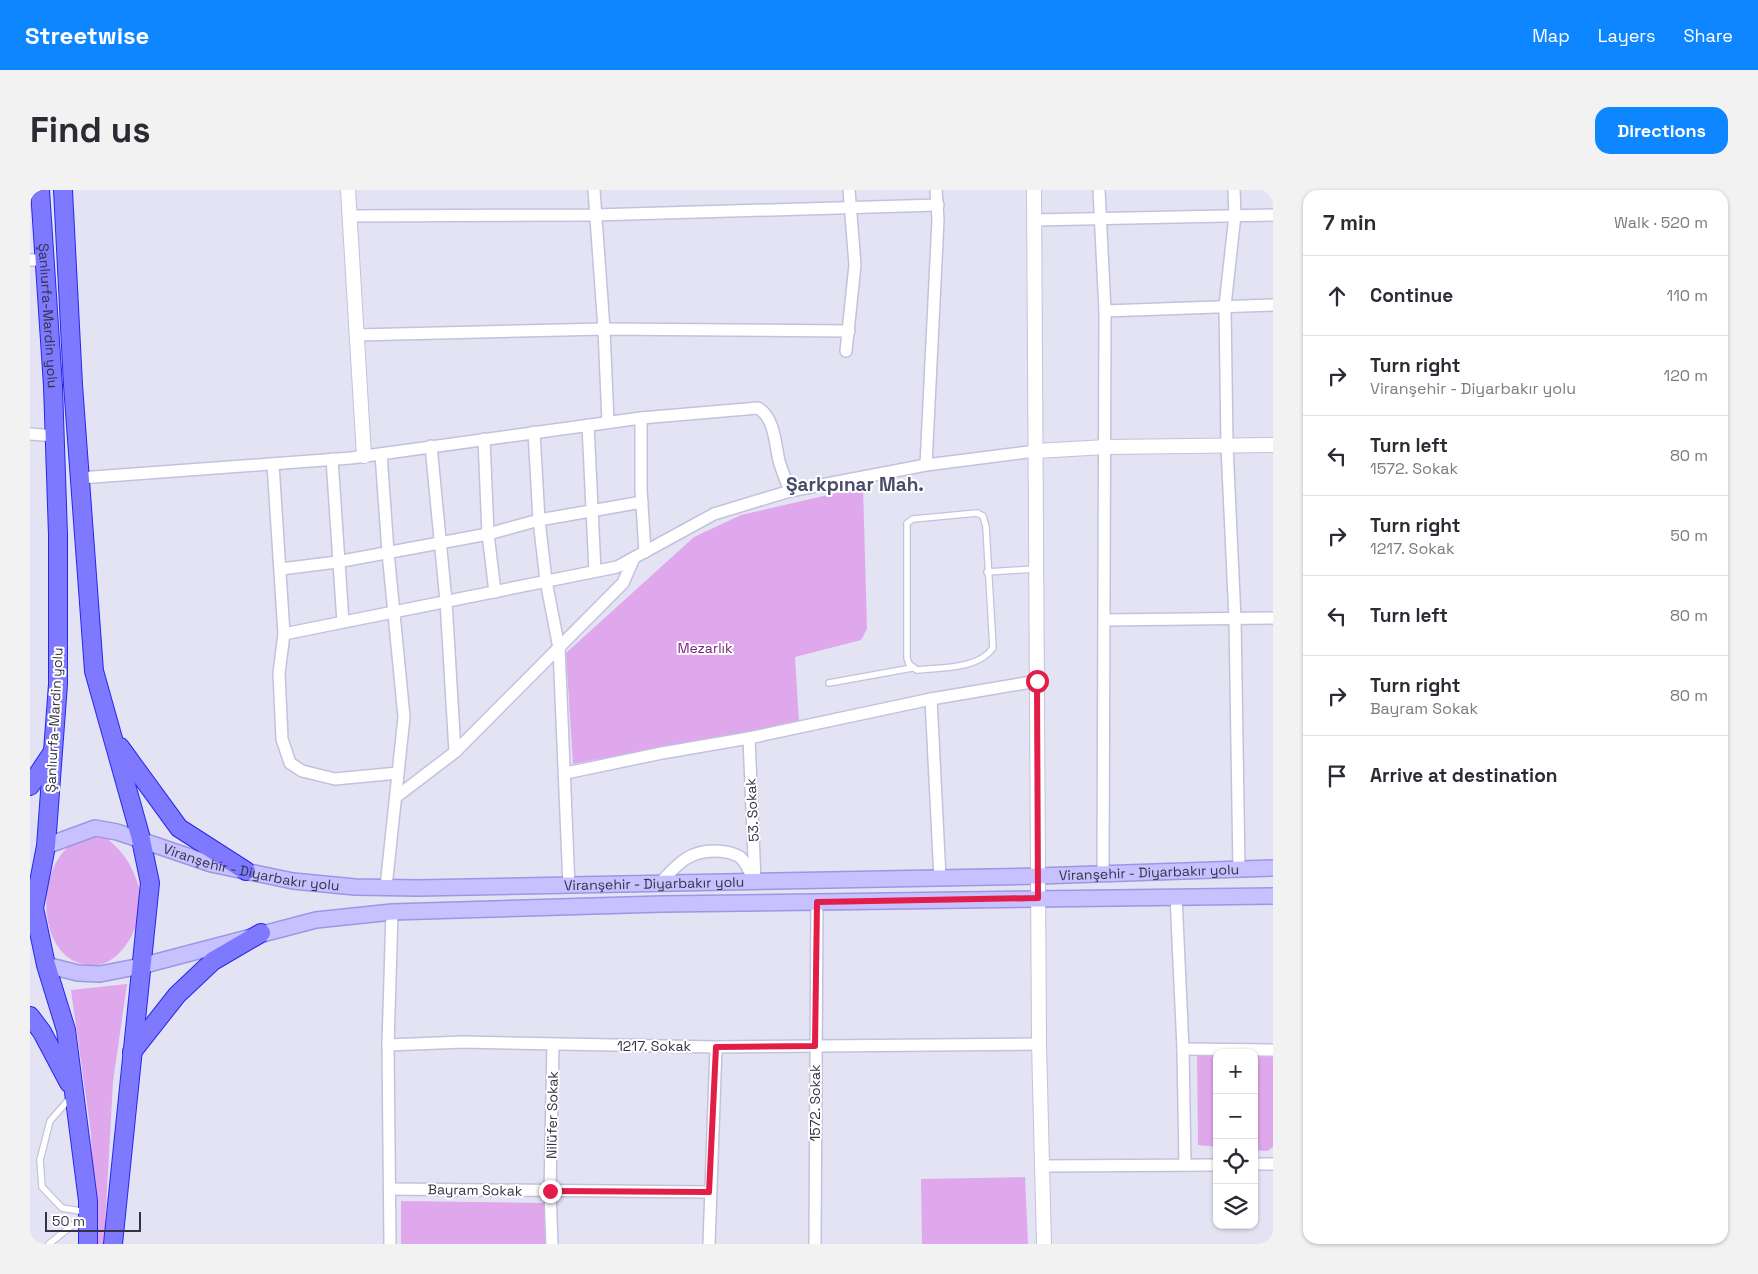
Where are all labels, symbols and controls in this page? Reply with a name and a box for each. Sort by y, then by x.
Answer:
text: Streetwise [25,20,149,51]
text: Map [1532,24,1570,47]
text: Layers [1598,24,1655,47]
text: Share [1683,24,1733,47]
button: Directions [1595,107,1728,154]
text: Find us [30,108,151,152]
text: 7 min [1323,209,1376,236]
text: Walk · 520 m [1614,212,1708,233]
street label: Şanlıurfa-Mardin yolu [35,243,62,389]
icon: ahead [1323,282,1351,310]
text: Continue [1370,283,1453,308]
text: 110 m [1666,285,1708,306]
text: Turn right [1370,353,1460,378]
icon: right [1323,362,1351,390]
text: 120 m [1664,365,1708,386]
text: Viranşehir - Diyarbakır yolu [1370,378,1576,399]
text: Turn left [1370,433,1448,458]
icon: left [1323,442,1351,470]
text: 80 m [1670,445,1708,466]
text: 1572. Sokak [1370,458,1458,479]
district label: Şarkpınar Mah. [786,472,924,497]
text: Turn right [1370,513,1460,538]
icon: right [1323,522,1351,550]
text: 50 m [1670,525,1708,546]
text: 1217. Sokak [1370,538,1455,559]
icon: left [1323,602,1351,630]
text: Turn left [1370,603,1448,628]
text: 80 m [1670,605,1708,626]
park label: Mezarlık [677,639,733,657]
street label: Şanlıurfa-Mardin yolu [41,647,67,793]
route start [1026,670,1049,693]
text: Turn right [1370,673,1460,698]
icon: right [1323,682,1351,710]
text: 80 m [1670,685,1708,706]
text: Bayram Sokak [1370,698,1478,719]
icon: arrive [1323,762,1351,790]
text: Arrive at destination [1370,763,1558,788]
street label: 53. Sokak [741,777,763,842]
street label: Viranşehir - Diyarbakır yolu [161,839,340,894]
street label: Viranşehir - Diyarbakır yolu [1058,860,1239,884]
street label: Viranşehir - Diyarbakır yolu [564,873,744,894]
street label: 1217. Sokak [617,1037,691,1055]
map controls [1213,1049,1258,1229]
button: + [1213,1049,1258,1094]
street label: 1572. Sokak [806,1064,824,1142]
street label: Nilüfer Sokak [542,1070,562,1159]
button: − [1213,1094,1258,1139]
button: locate [1213,1139,1258,1184]
street label: Bayram Sokak [428,1180,523,1200]
route end [539,1180,562,1203]
button: layers [1213,1184,1258,1229]
scale bar [45,1209,141,1232]
text: 50 m [52,1212,85,1230]

